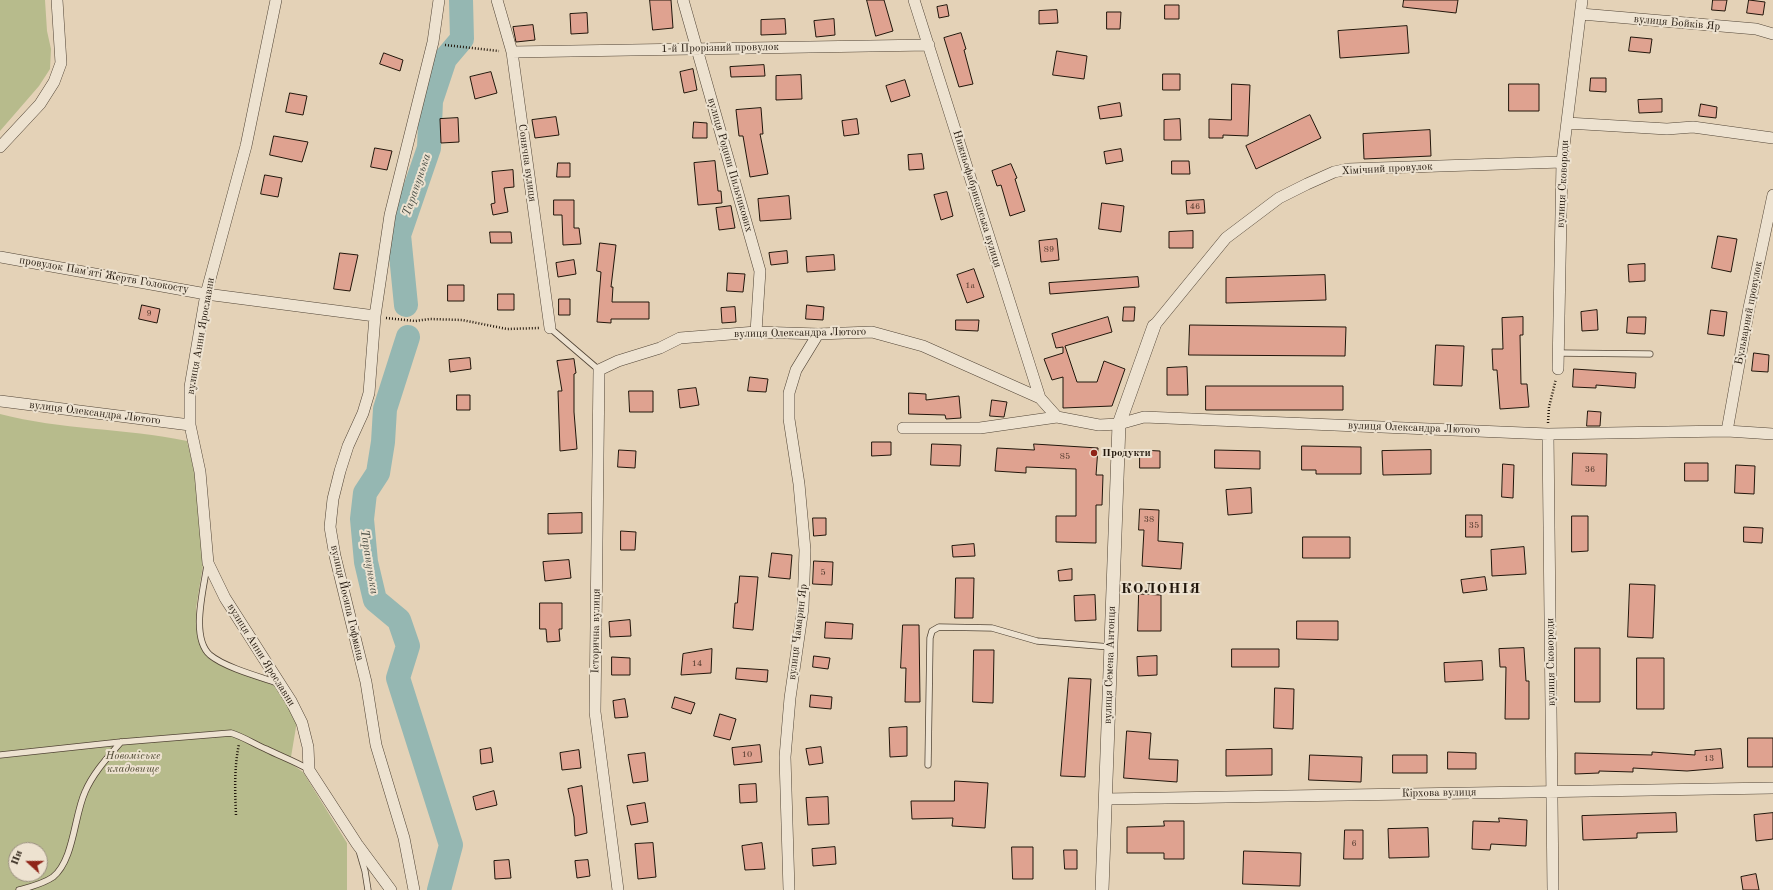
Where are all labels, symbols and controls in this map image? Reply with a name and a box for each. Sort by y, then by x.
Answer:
street label: вулиця Бойків Яр [1633,13,1721,33]
street label: 1-й Прорізний провулок [661,40,779,56]
street label: вулиця Родини Пильчикових [704,96,756,234]
street label: Сонячна вулиця [515,123,539,203]
street label: Нижньофабриканська вулиця [950,129,1004,269]
street label: вулиця Сковороди [1554,140,1572,228]
water label: Тарапунька [400,152,434,218]
street label: Хімічний провулок [1341,160,1433,178]
house number: 46 [1190,202,1200,212]
house number: 89 [1044,245,1054,255]
street label: провулок Памʼяті Жертв Голокосту [18,254,190,296]
street label: Бульварний провулок [1732,260,1766,366]
street label: вулиця Анни Ярославни [184,276,218,396]
house number: 1а [965,281,975,291]
house number: 9 [146,309,152,319]
street label: вулиця Олександра Лютого [734,325,866,341]
street label: вулиця Олександра Лютого [29,398,161,428]
street label: вулиця Олександра Лютого [1348,419,1480,437]
place label: Продукти [1102,446,1151,460]
marker: Продукти [1089,448,1099,458]
house number: 85 [1060,452,1070,462]
house number: 36 [1585,465,1595,475]
house number: 38 [1144,515,1154,525]
house number: 35 [1469,521,1479,531]
water label: Тарапунька [357,529,381,595]
street label: вулиця Йосипа Гофмана [327,544,367,662]
house number: 5 [820,568,826,578]
district label: КОЛОНІЯ [1121,580,1201,598]
street label: вулиця Чамарин Яр [786,583,810,681]
street label: Історична вулиця [589,588,603,674]
street label: вулиця Анни Ярославни [224,601,298,709]
street label: вулиця Семена Антонця [1101,606,1119,724]
street label: вулиця Сковороди [1544,618,1558,706]
house number: 14 [692,659,702,669]
park label: Новоміське кладовище [106,749,160,775]
house number: 10 [742,750,752,760]
house number: 13 [1704,754,1714,764]
street label: Кірхова вулиця [1401,786,1477,800]
house number: 6 [1351,839,1357,849]
north arrow [8,842,48,882]
text: Пн [9,849,25,867]

